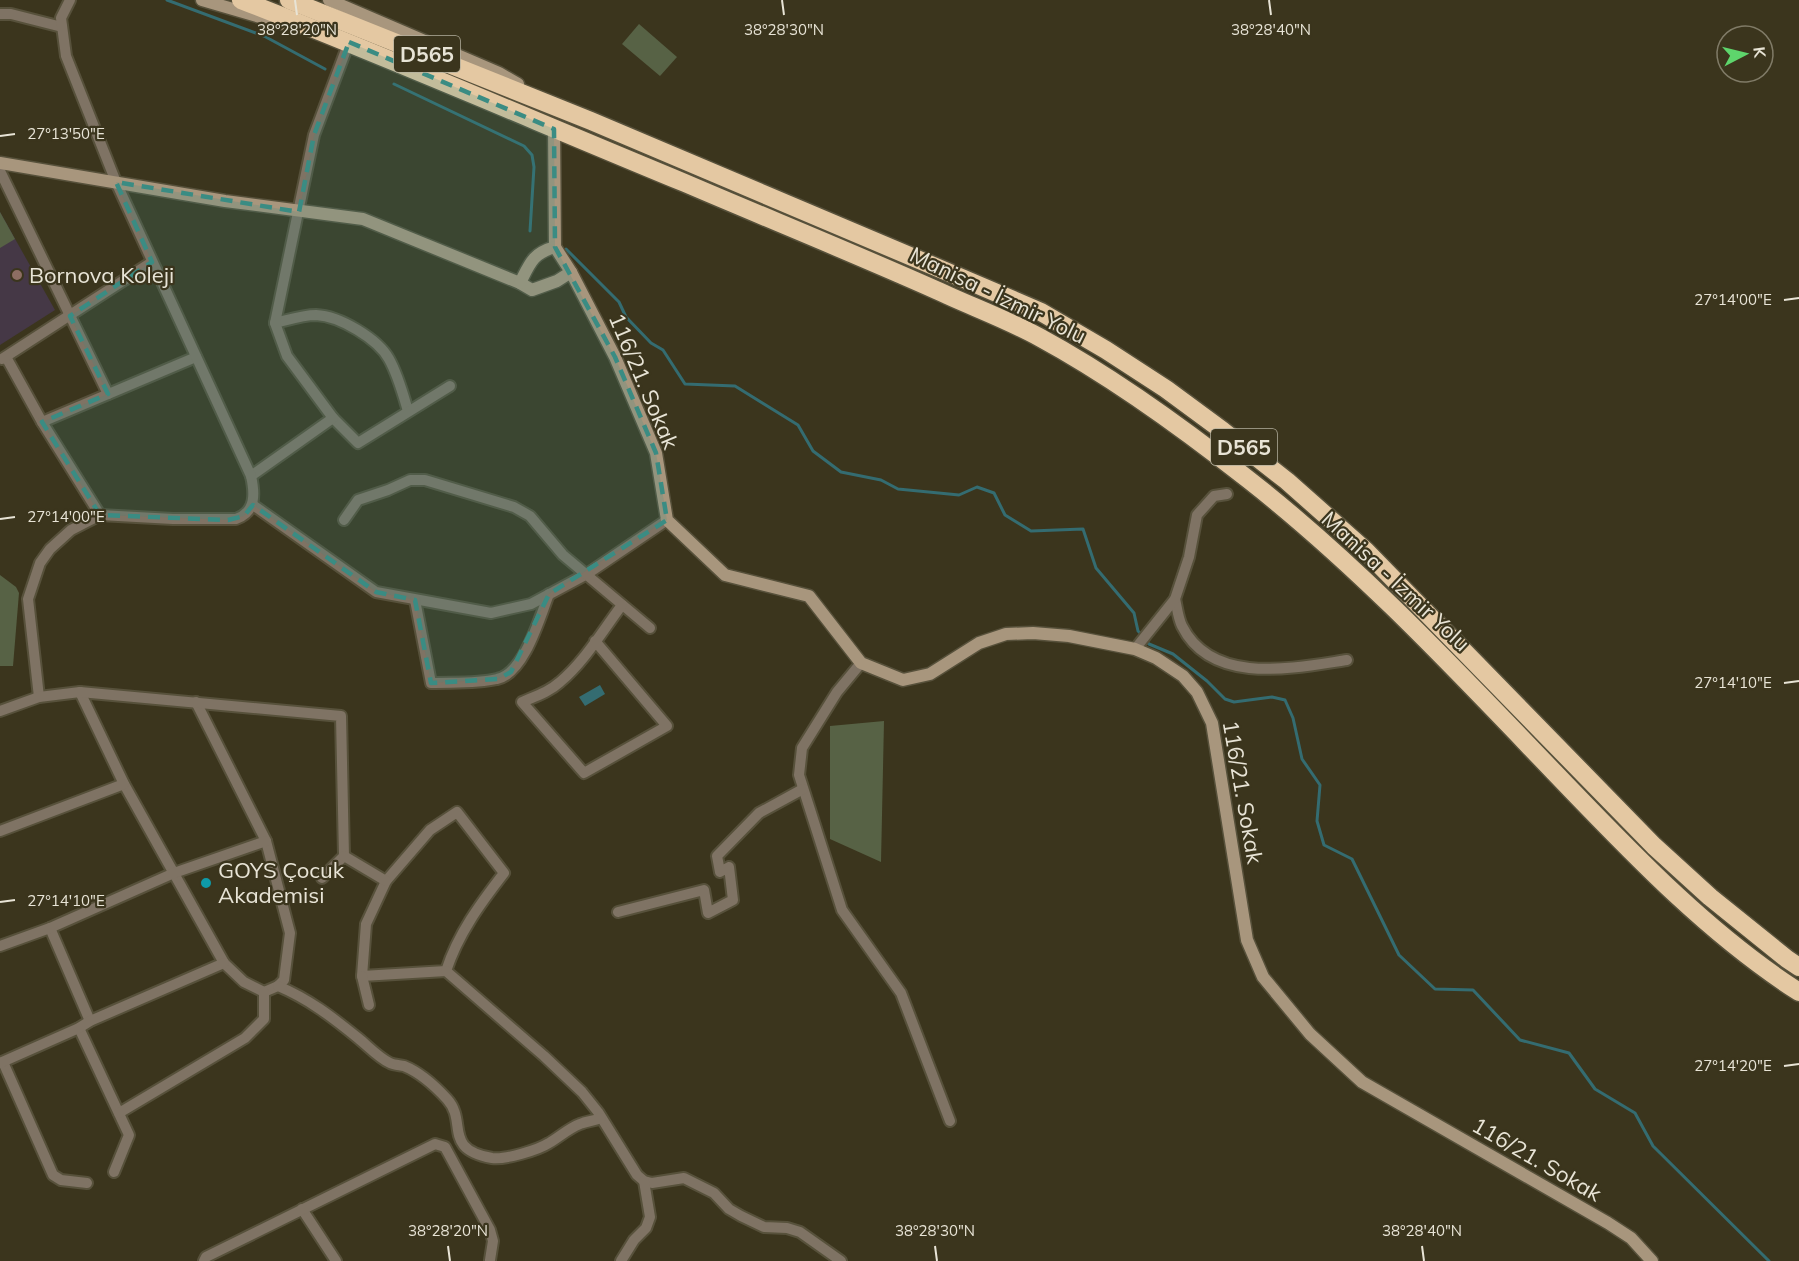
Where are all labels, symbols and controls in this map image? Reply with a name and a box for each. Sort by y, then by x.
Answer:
text: 38°28'20"N [257,20,337,39]
text: 38°28'30"N [744,20,824,39]
text: 38°28'40"N [1231,20,1311,39]
north arrow [1715,24,1775,84]
road number: D565 [394,36,460,72]
text: K [1749,46,1771,60]
text: 27°13'50"E [27,124,105,143]
street label: Manisa - İzmir Yolu [905,240,1091,350]
place label: Bornova Koleji [29,261,174,289]
marker: Bornova Koleji [10,268,24,282]
text: 27°14'00"E [1694,290,1772,309]
street label: 116/21. Sokak [603,309,685,454]
road number: D565 [1211,429,1277,465]
street label: Manisa - İzmir Yolu [1316,505,1476,657]
text: 27°14'00"E [27,507,105,526]
text: 27°14'10"E [1694,673,1772,692]
street label: 116/21. Sokak [1217,718,1269,867]
place label: GOYS Çocuk Akademisi [218,856,345,909]
marker: GOYS Çocuk Akademisi [199,876,213,890]
text: 27°14'10"E [27,891,105,910]
text: 27°14'20"E [1694,1056,1772,1075]
street label: 116/21. Sokak [1467,1111,1607,1208]
text: 38°28'20"N [408,1221,488,1240]
text: 38°28'30"N [895,1221,975,1240]
text: 38°28'40"N [1382,1221,1462,1240]

